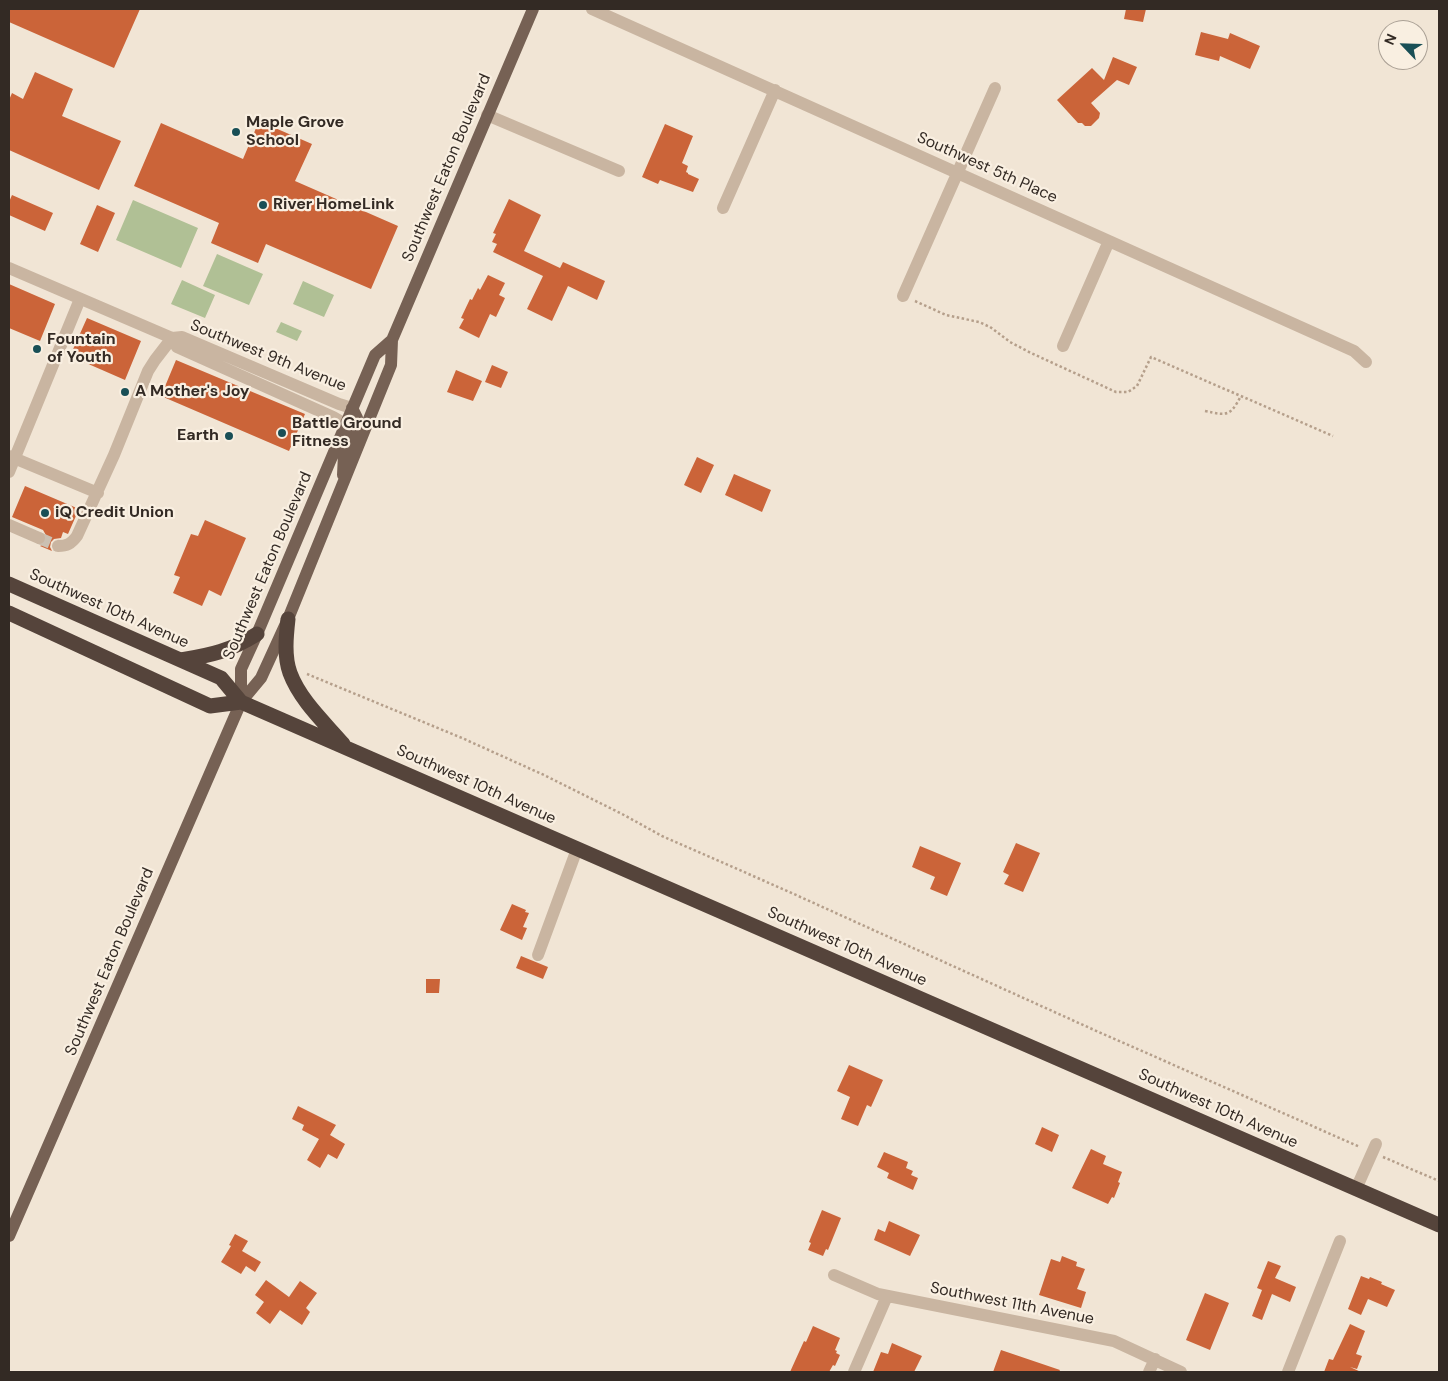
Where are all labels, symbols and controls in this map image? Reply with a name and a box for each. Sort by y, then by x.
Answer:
north arrow [1378,20,1428,70]
text: N [1380,31,1401,48]
street label: Southwest Eaton Boulevard [399,71,495,265]
place label: Maple Grove School [246,113,344,151]
marker: Maple Grove School [230,126,242,138]
street label: Southwest 5th Place [914,128,1060,208]
place label: River HomeLink [273,195,394,215]
marker: River HomeLink [257,199,269,211]
street label: Southwest 9th Avenue [187,316,349,396]
place label: Fountain of Youth [47,330,116,368]
marker: Fountain of Youth [31,343,43,355]
place label: A Mother's Joy [135,382,249,402]
marker: A Mother's Joy [119,386,131,398]
place label: Battle Ground Fitness [292,414,402,452]
place label: Earth [177,426,219,446]
marker: Battle Ground Fitness [276,427,288,439]
marker: Earth [223,430,235,442]
street label: Southwest Eaton Boulevard [220,469,316,663]
place label: iQ Credit Union [55,503,174,523]
marker: iQ Credit Union [39,507,51,519]
street label: Southwest 10th Avenue [26,565,192,653]
street label: Southwest 10th Avenue [393,741,559,829]
street label: Southwest Eaton Boulevard [62,865,158,1059]
street label: Southwest 10th Avenue [764,903,930,991]
street label: Southwest 10th Avenue [1135,1065,1301,1153]
street label: Southwest 11th Avenue [928,1279,1096,1329]

